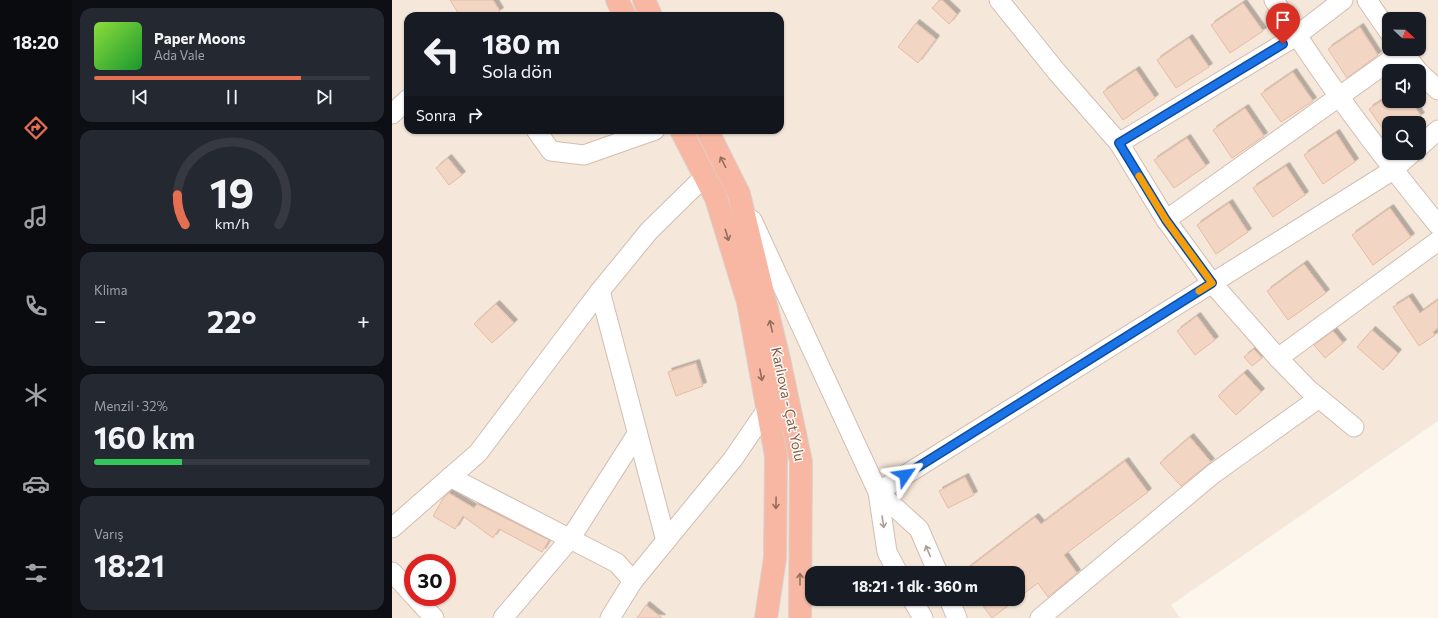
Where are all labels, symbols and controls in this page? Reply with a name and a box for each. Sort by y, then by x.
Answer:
pin [1266,3,1300,44]
icon: arrive [1272,9,1294,31]
north arrow [1382,12,1426,56]
map controls [1382,12,1426,160]
text: 180 m [482,26,560,60]
icon: left [416,28,468,80]
text: Paper Moons [154,29,245,47]
text: 18:20 [13,31,59,53]
text: Ada Vale [154,47,205,63]
text: Sola dön [482,60,552,82]
button: sound [1382,64,1426,108]
icon: previous [129,86,151,108]
icon: pause [221,86,243,108]
icon: next [313,86,335,108]
icon: right [464,104,486,126]
text: Sonra [416,106,456,124]
icon: directions [22,114,50,142]
button: search [1382,116,1426,160]
one-way arrow [719,156,726,168]
text: 19 [210,166,254,217]
icon: music [22,203,50,231]
text: km/h [215,214,249,232]
one-way arrow [724,228,731,241]
text: Klima [94,282,128,298]
icon: phone [22,292,50,320]
text: 22° [207,302,257,339]
text: − [94,307,107,334]
text: + [357,307,370,334]
one-way arrow [767,320,774,333]
street label: Karlıova - Çat Yolu [768,345,809,462]
one-way arrow [758,368,766,381]
icon: climate [22,381,50,409]
text: Menzil · 32% [94,398,168,414]
text: 160 km [94,418,195,455]
position arrow [884,454,926,496]
icon: car [22,470,50,498]
one-way arrow [772,496,780,509]
one-way arrow [879,515,887,528]
text: Varış [94,526,124,542]
text: 18:21 [94,546,165,583]
one-way arrow [924,546,932,558]
speed limit sign: 30 [404,554,456,606]
icon: filters [22,559,50,587]
one-way arrow [796,573,804,586]
text: 18:21 · 1 dk · 360 m [852,577,978,595]

